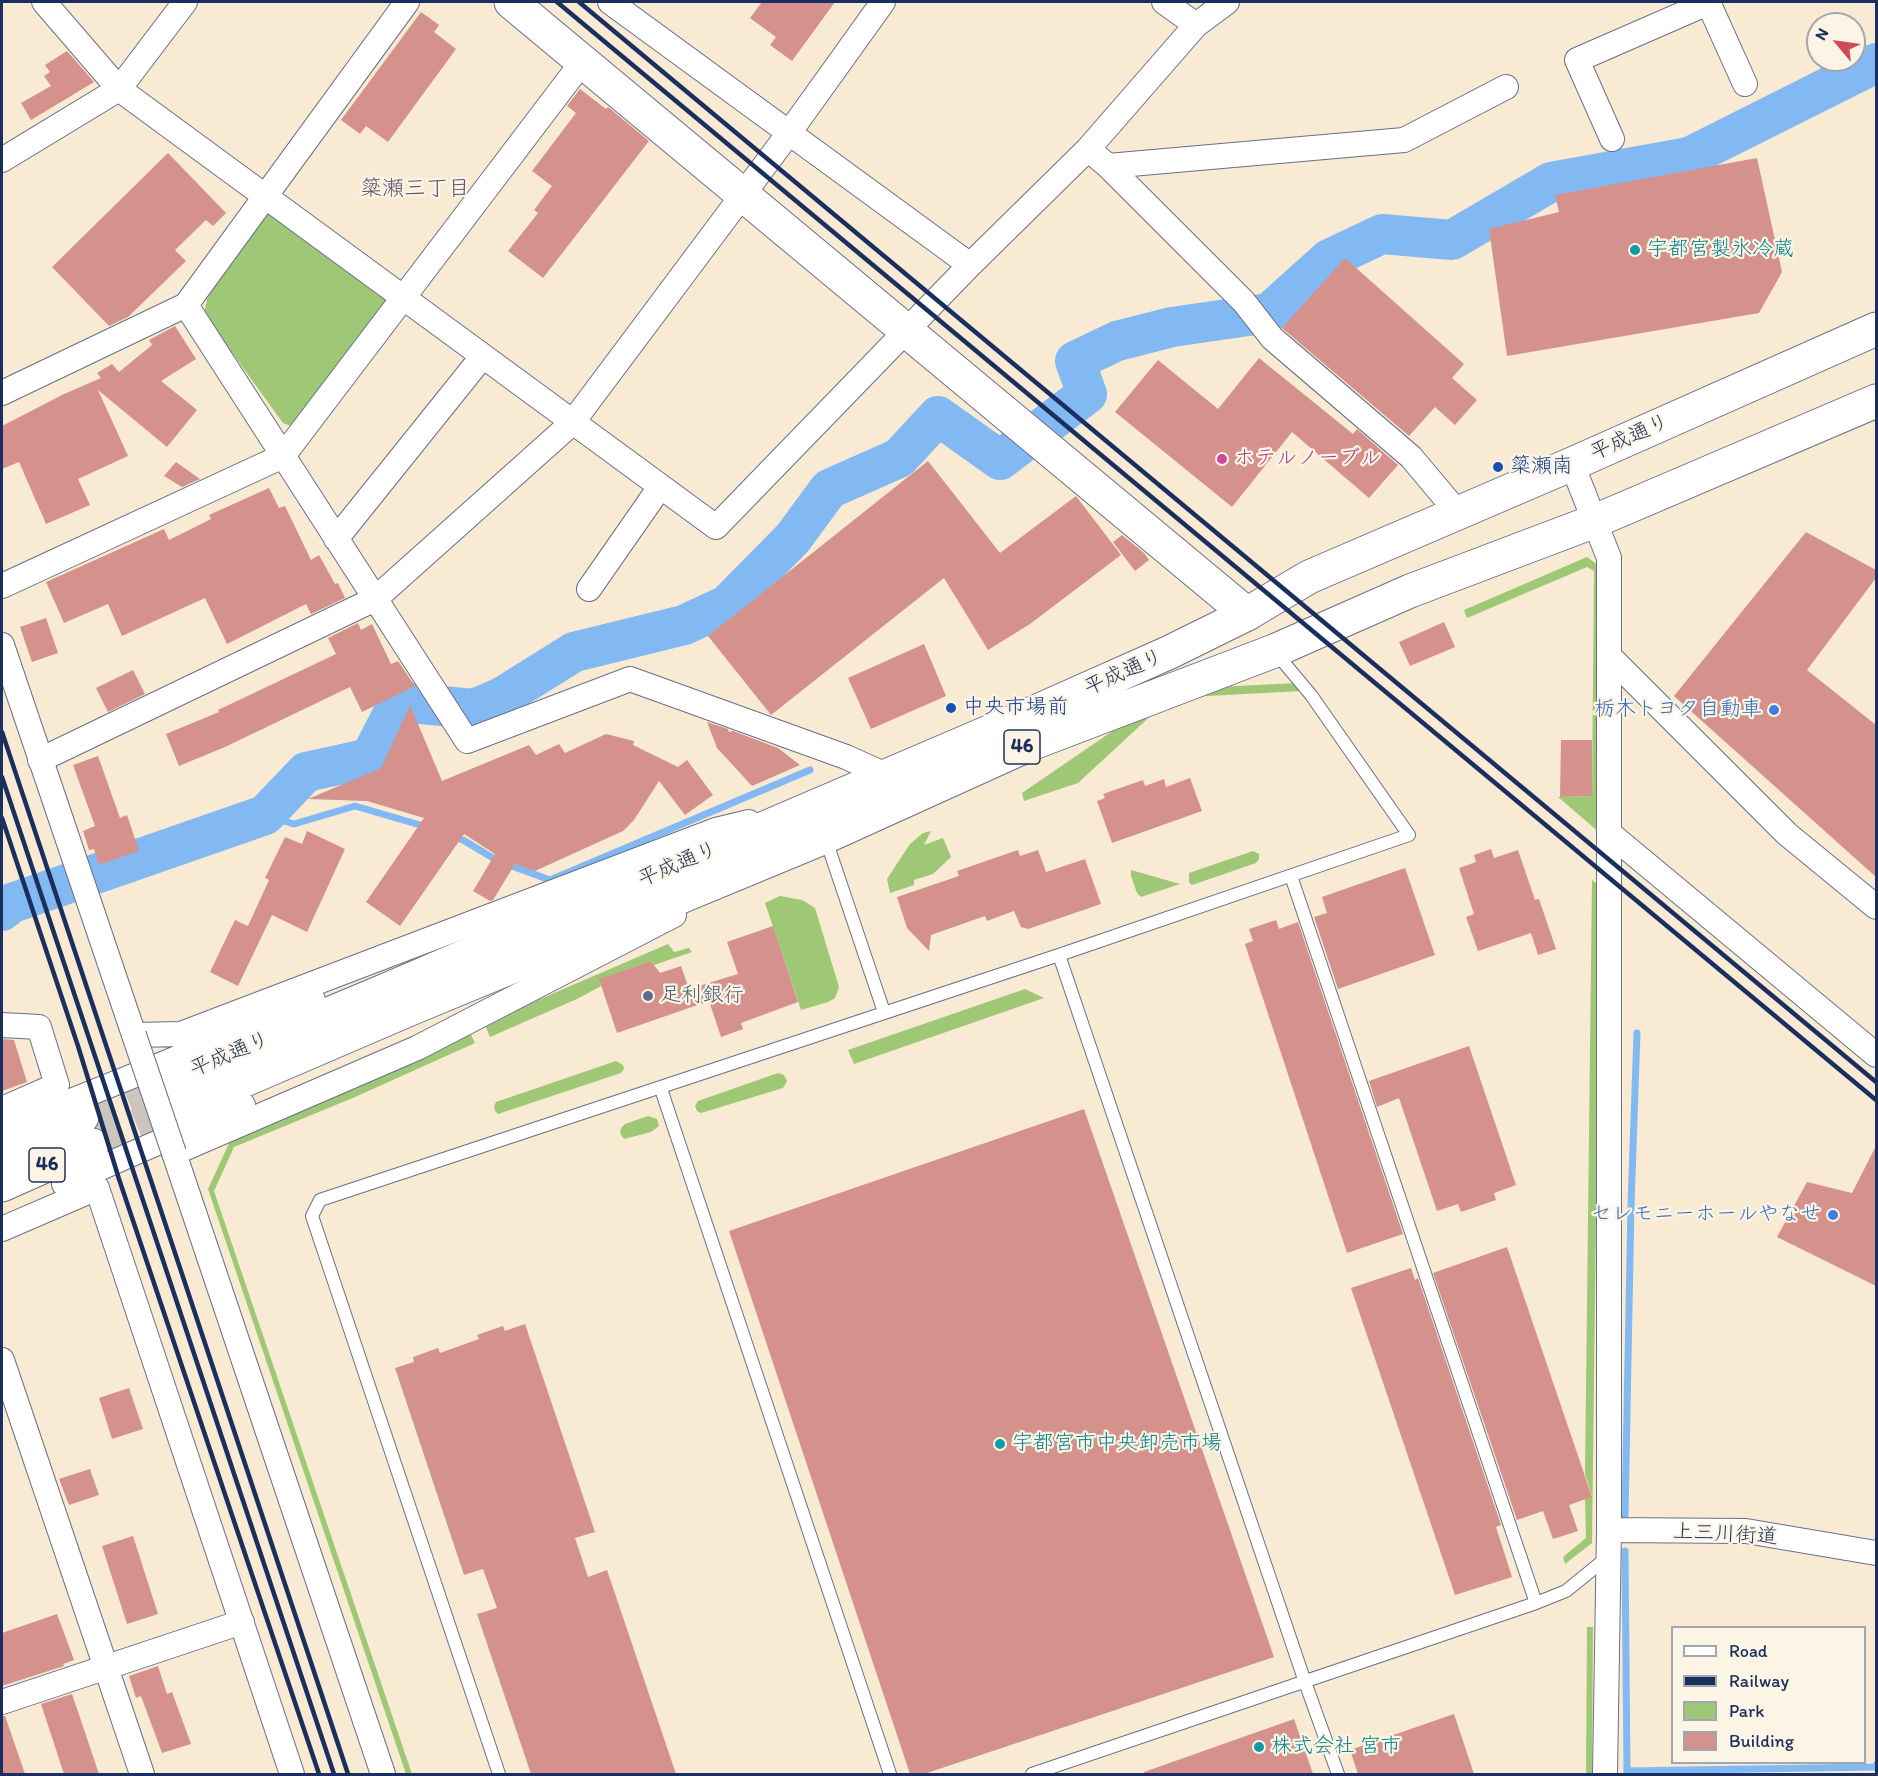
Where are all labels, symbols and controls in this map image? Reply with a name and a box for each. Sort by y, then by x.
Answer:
north arrow [1806,12,1866,72]
text: N [1811,25,1832,43]
district label: 簗瀬三丁目 [360,176,470,202]
place label: 宇都宮製氷冷蔵 [1647,237,1794,263]
marker: 宇都宮製氷冷蔵 [1628,243,1642,257]
street label: 平成通り [1587,409,1673,467]
place label: ホテルノーブル [1234,446,1381,472]
marker: ホテルノーブル [1215,452,1229,466]
place label: 簗瀬南 [1510,454,1573,480]
marker: 簗瀬南 [1491,460,1505,474]
street label: 平成通り [1081,644,1167,702]
place label: 中央市場前 [963,695,1068,721]
place label: 栃木トヨタ自動車 [1594,697,1762,723]
marker: 中央市場前 [944,701,958,715]
marker: 栃木トヨタ自動車 [1767,703,1781,717]
road number: 46 [1004,730,1040,764]
street label: 平成通り [634,837,722,893]
place label: 足利銀行 [660,983,744,1009]
marker: 足利銀行 [641,989,655,1003]
street label: 平成通り [186,1027,274,1083]
road number: 46 [29,1148,65,1182]
place label: セレモニーホールやなせ [1590,1202,1821,1228]
marker: セレモニーホールやなせ [1826,1208,1840,1222]
place label: 宇都宮市中央卸売市場 [1012,1431,1222,1457]
marker: 宇都宮市中央卸売市場 [993,1437,1007,1451]
street label: 上三川街道 [1672,1520,1778,1550]
legend [1671,1626,1866,1764]
text: Road [1729,1640,1768,1662]
text: Railway [1729,1670,1789,1692]
text: Park [1729,1700,1764,1722]
text: Building [1729,1730,1794,1752]
place label: 株式会社 宮市 [1271,1734,1402,1760]
marker: 株式会社 宮市 [1252,1740,1266,1754]

